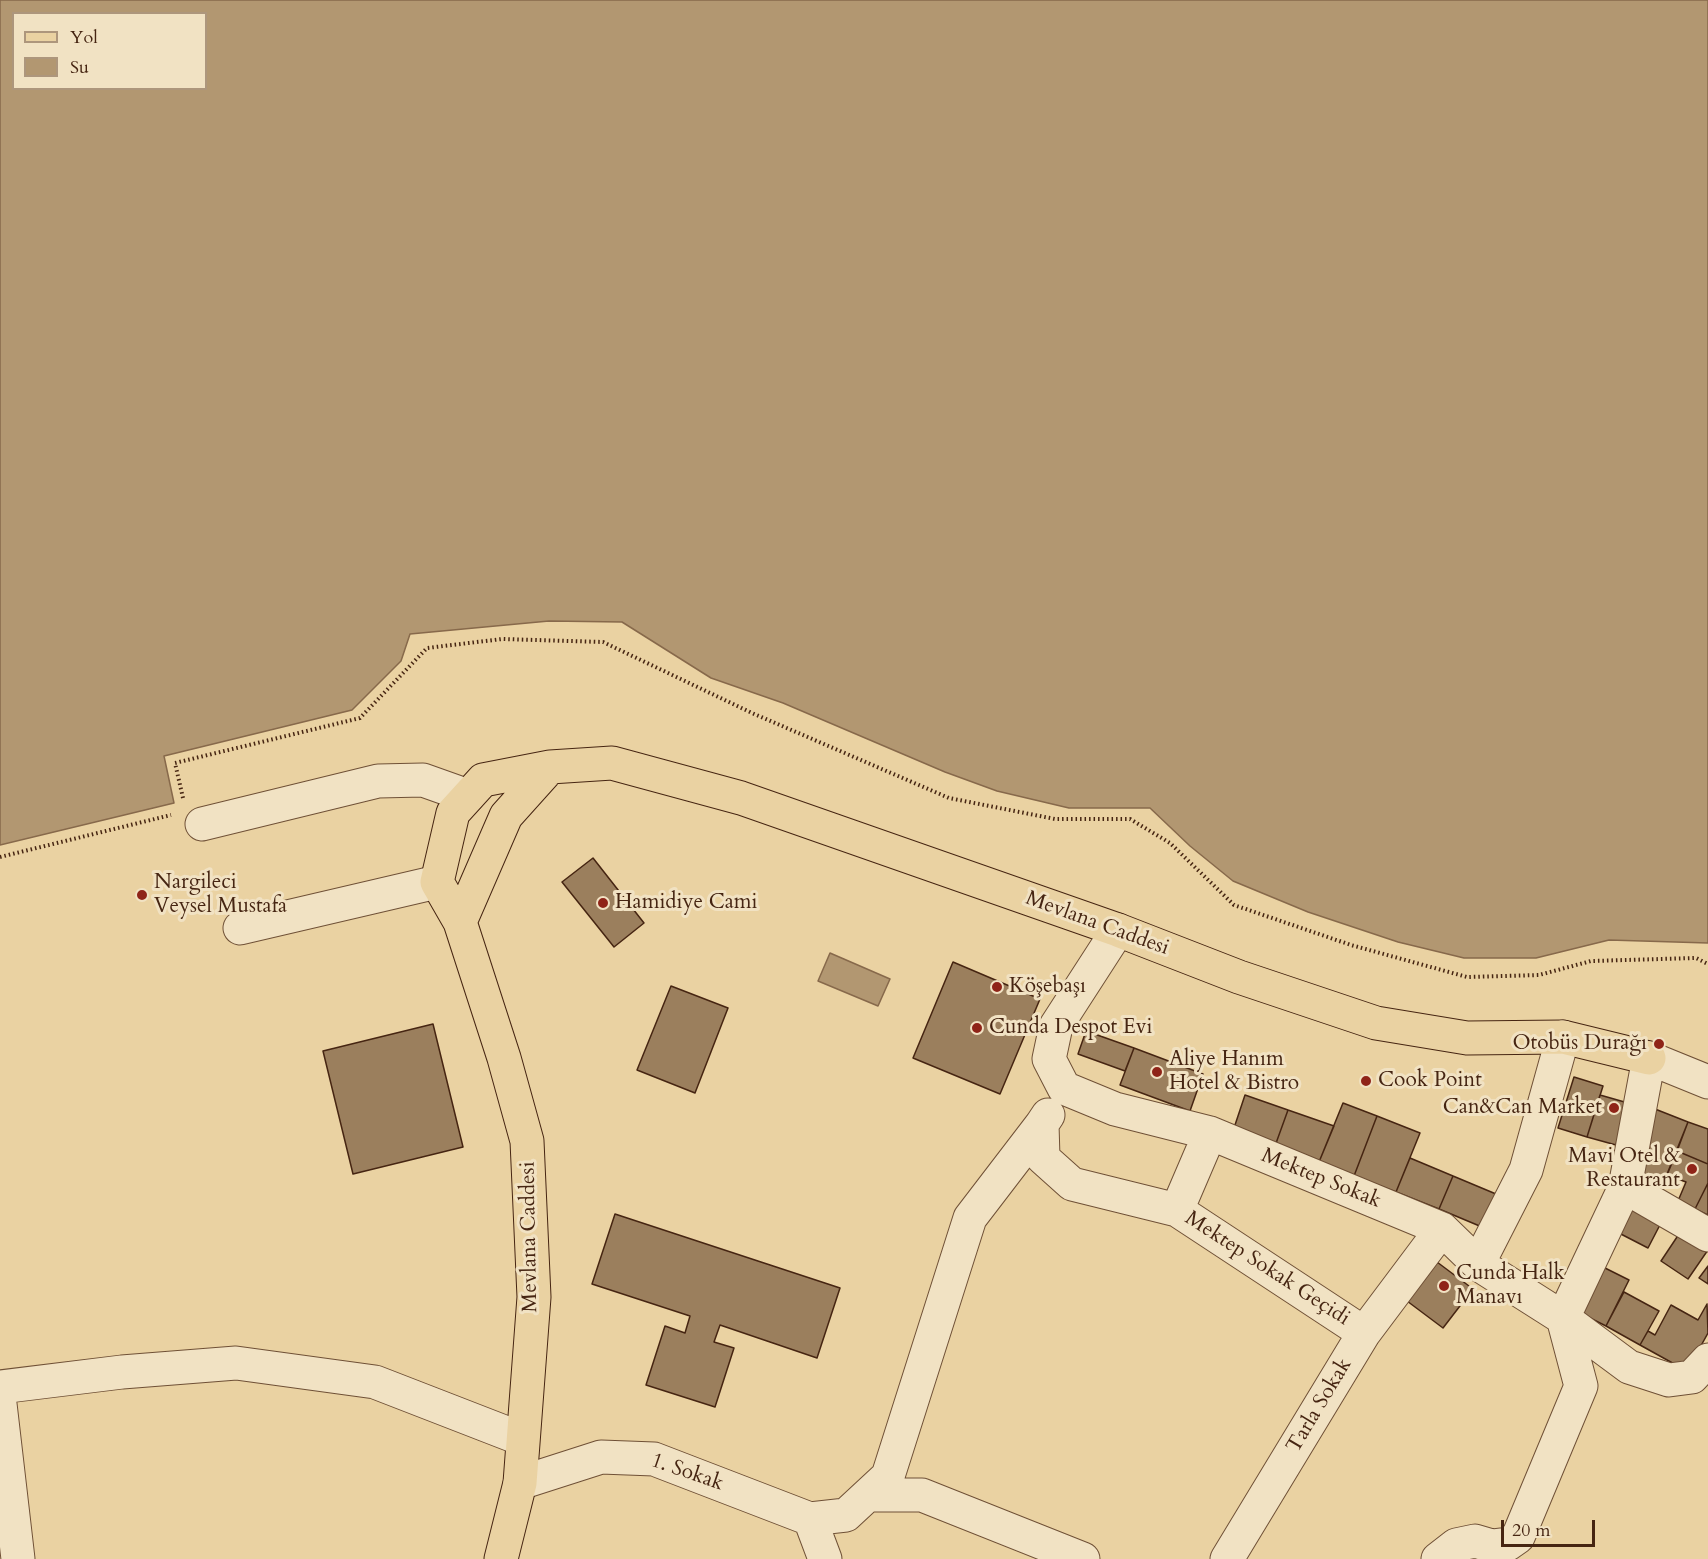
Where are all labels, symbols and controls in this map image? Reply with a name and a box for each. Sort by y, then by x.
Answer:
legend [12,12,207,90]
text: Yol [70,25,98,50]
text: Su [70,55,89,80]
place label: Nargileci Veysel Mustafa [154,870,287,920]
street label: Mevlana Caddesi [1022,886,1172,962]
marker: Nargileci Veysel Mustafa [135,888,149,902]
place label: Hamidiye Cami [615,890,757,916]
marker: Hamidiye Cami [596,896,610,910]
place label: Köşebaşı [1009,974,1086,1000]
marker: Köşebaşı [990,980,1004,994]
place label: Cunda Despot Evi [989,1015,1152,1041]
marker: Cunda Despot Evi [970,1021,984,1035]
place label: Otobüs Durağı [1512,1031,1647,1057]
marker: Otobüs Durağı [1652,1037,1666,1051]
place label: Aliye Hanım Hotel & Bistro [1169,1047,1299,1097]
marker: Aliye Hanım Hotel & Bistro [1150,1065,1164,1079]
place label: Cook Point [1378,1068,1482,1094]
marker: Cook Point [1359,1074,1373,1088]
place label: Can&Can Market [1443,1095,1602,1121]
marker: Can&Can Market [1607,1101,1621,1115]
street label: Mektep Sokak [1257,1144,1385,1214]
place label: Mavi Otel & Restaurant [1568,1144,1680,1194]
street label: Mevlana Caddesi [516,1161,544,1313]
marker: Mavi Otel & Restaurant [1685,1162,1699,1176]
street label: Mektep Sokak Geçidi [1180,1206,1354,1332]
place label: Cunda Halk Manavı [1456,1261,1565,1311]
marker: Cunda Halk Manavı [1437,1279,1451,1293]
street label: Tarla Sokak [1282,1354,1358,1458]
street label: 1. Sokak [647,1449,727,1497]
scale bar [1504,1508,1598,1546]
text: 20 m [1512,1518,1551,1543]

